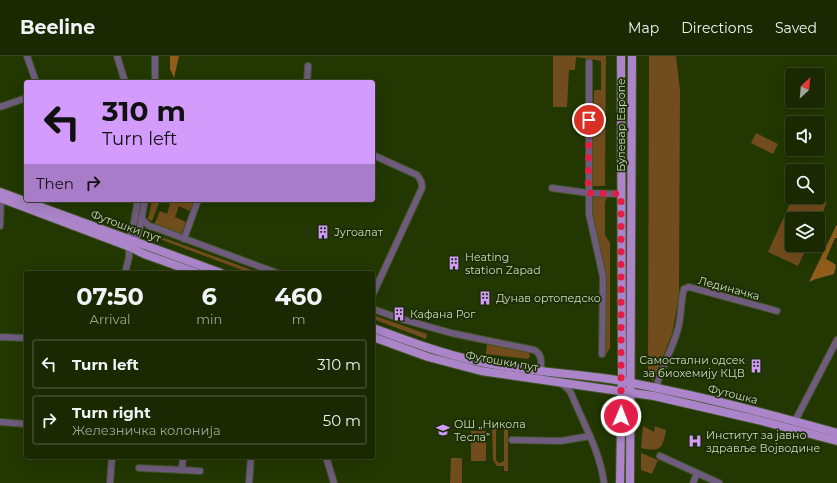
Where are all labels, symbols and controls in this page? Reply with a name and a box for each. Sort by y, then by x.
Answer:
text: Beeline [20,16,95,39]
text: Map [628,19,659,37]
text: Directions [681,19,753,37]
text: Saved [775,19,817,37]
north arrow [785,68,825,108]
map controls [785,68,825,252]
street label: Булевар Европе [614,78,628,172]
text: 310 m [102,94,186,128]
icon: left [36,96,88,148]
pin [572,103,606,137]
icon: arrive [578,109,600,131]
button: sound [785,116,825,156]
text: Turn left [102,128,177,150]
button: search [785,164,825,204]
icon: right [82,172,104,194]
text: Then [36,174,74,193]
street label: Футошки пут [89,207,164,245]
button: layers [785,212,825,252]
building icon: Југоалат [315,224,331,240]
place label: Југоалат [334,225,384,239]
place label: Heating station Zapad [465,250,541,277]
building icon: Heating station Zapad [446,255,462,271]
street label: Лединачка [697,273,761,303]
text: 07:50 [76,282,144,311]
text: 6 [202,282,217,311]
text: 460 [275,282,323,311]
building icon: Дунав ортопедско [477,290,493,306]
place label: Дунав ортопедско [496,291,601,305]
building icon: Кафана Рог [391,306,407,322]
place label: Кафана Рог [410,307,476,321]
text: Arrival [90,311,131,327]
text: min [196,311,222,327]
text: m [292,311,306,327]
street label: Футошки пут [464,348,540,374]
icon: left [38,353,60,375]
place label: Самостални одсек за биохемију КЦВ [639,353,746,380]
text: Turn left [72,355,139,374]
text: 310 m [317,355,361,374]
building icon: Самостални одсек за биохемију КЦВ [748,358,764,374]
street label: Футошка [707,381,759,407]
position arrow [600,395,642,437]
text: Turn right [72,403,151,422]
icon: right [38,409,60,431]
text: 50 m [323,411,361,430]
place label: ОШ „Никола Тесла” [454,417,526,444]
text: Железничка колонија [72,422,221,438]
school or university icon: ОШ „Никола Тесла” [435,422,451,438]
place label: Институт за јавно здравље Војводине [706,428,820,455]
hospital icon: Институт за јавно здравље Војводине [687,433,703,449]

